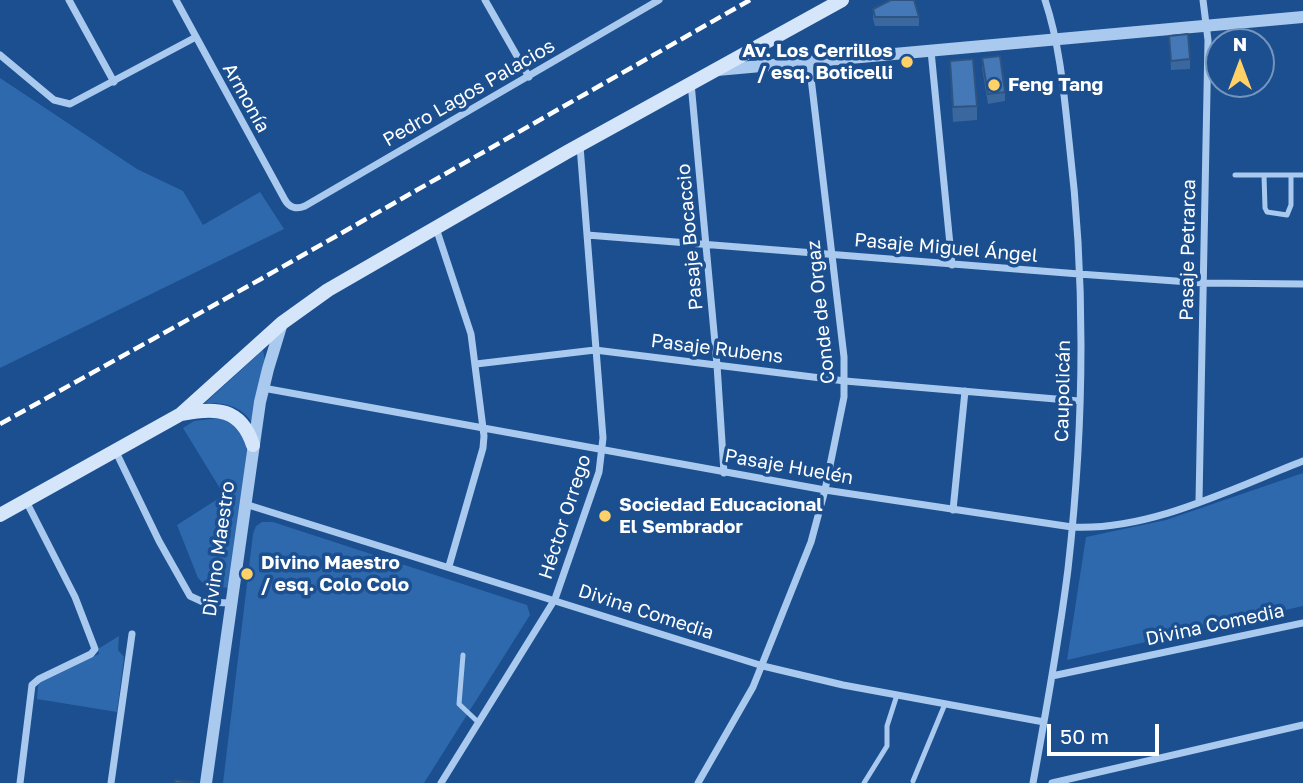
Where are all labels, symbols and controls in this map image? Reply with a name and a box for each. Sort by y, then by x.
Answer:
north arrow [1205,28,1275,98]
text: N [1233,32,1247,55]
street label: Pedro Lagos Palacios [379,34,559,152]
place label: Av. Los Cerrillos / esq. Boticelli [742,40,893,84]
marker: Av. Los Cerrillos / esq. Boticelli [899,54,915,70]
street label: Armonía [218,59,274,137]
place label: Feng Tang [1008,74,1103,96]
marker: Feng Tang [986,77,1002,93]
street label: Pasaje Bocaccio [672,163,708,311]
street label: Pasaje Petrarca [1175,179,1201,321]
street label: Pasaje Miguel Ángel [853,229,1039,267]
street label: Conde de Orgaz [802,239,840,385]
street label: Pasaje Rubens [650,330,784,368]
street label: Caupolicán [1051,340,1075,442]
street label: Pasaje Huelén [723,444,855,490]
street label: Héctor Orrego [534,452,596,582]
street label: Divino Maestro [198,480,240,618]
place label: Sociedad Educacional El Sembrador [619,494,823,538]
marker: Sociedad Educacional El Sembrador [597,508,613,524]
place label: Divino Maestro / esq. Colo Colo [261,552,409,596]
marker: Divino Maestro / esq. Colo Colo [239,566,255,582]
street label: Divina Comedia [575,579,717,645]
street label: Divina Comedia [1144,599,1286,651]
scale bar [1051,710,1163,754]
text: 50 m [1060,723,1109,749]

